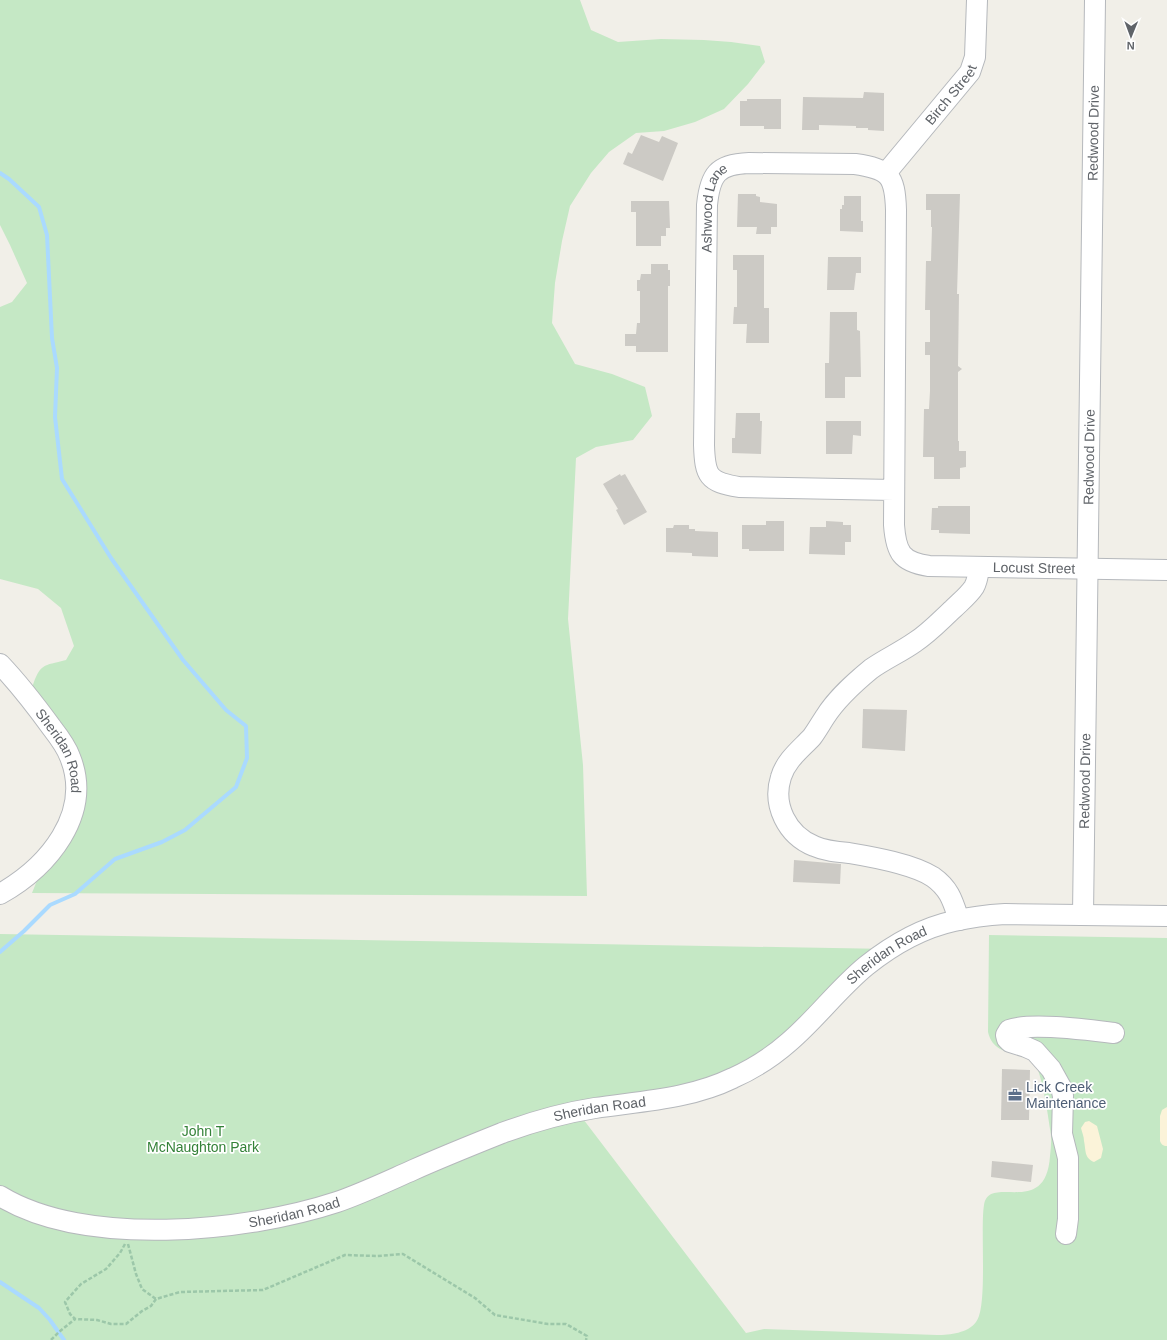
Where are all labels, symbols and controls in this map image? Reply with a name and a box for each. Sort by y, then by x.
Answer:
north arrow [1111,16,1151,56]
text: N [1127,40,1135,52]
street label: Birch Street [922,62,980,128]
street label: Redwood Drive [1085,85,1102,181]
street label: Ashwood Lane [698,160,730,253]
street label: Redwood Drive [1080,409,1098,505]
street label: Locust Street [993,559,1076,576]
street label: Sheridan Road [32,705,84,793]
street label: Redwood Drive [1076,733,1093,829]
street label: Sheridan Road [843,922,929,987]
place label: Lick Creek Maintenance [1026,1079,1106,1111]
office icon: Lick Creek Maintenance [1007,1087,1023,1103]
street label: Sheridan Road [552,1093,647,1124]
park label: John T McNaughton Park [147,1123,260,1155]
street label: Sheridan Road [247,1194,342,1230]

